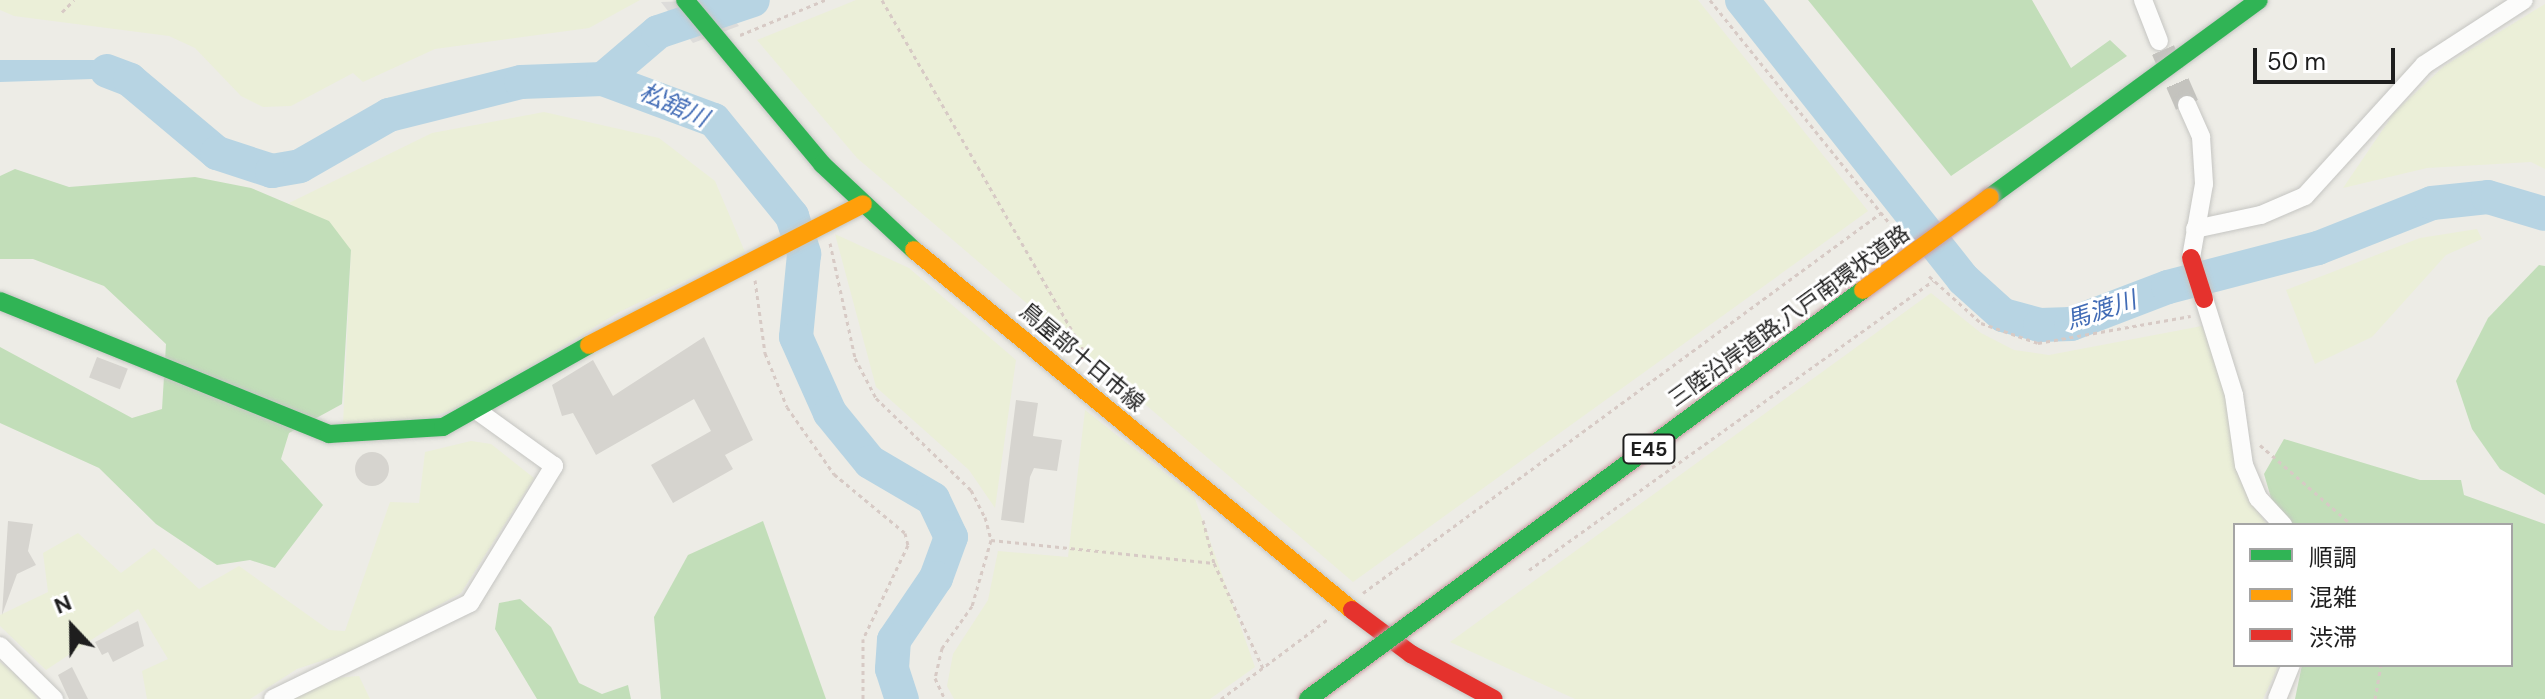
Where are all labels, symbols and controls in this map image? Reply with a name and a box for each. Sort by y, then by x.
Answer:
scale bar [2257,32,2399,82]
text: 50 m [2267,46,2326,77]
water label: 松舘川 [635,77,713,133]
street label: 三陸沿岸道路;八戸南環状道路 [1664,220,1914,412]
water label: 馬渡川 [2062,285,2140,335]
street label: 鳥屋部十日市線 [1015,297,1149,417]
road number: E45 [1621,433,1677,465]
legend [2233,523,2513,667]
text: 順調 [2309,542,2357,573]
text: 混雑 [2309,582,2357,613]
north arrow [32,587,112,667]
text: N [50,588,76,621]
text: 渋滞 [2309,622,2357,653]

